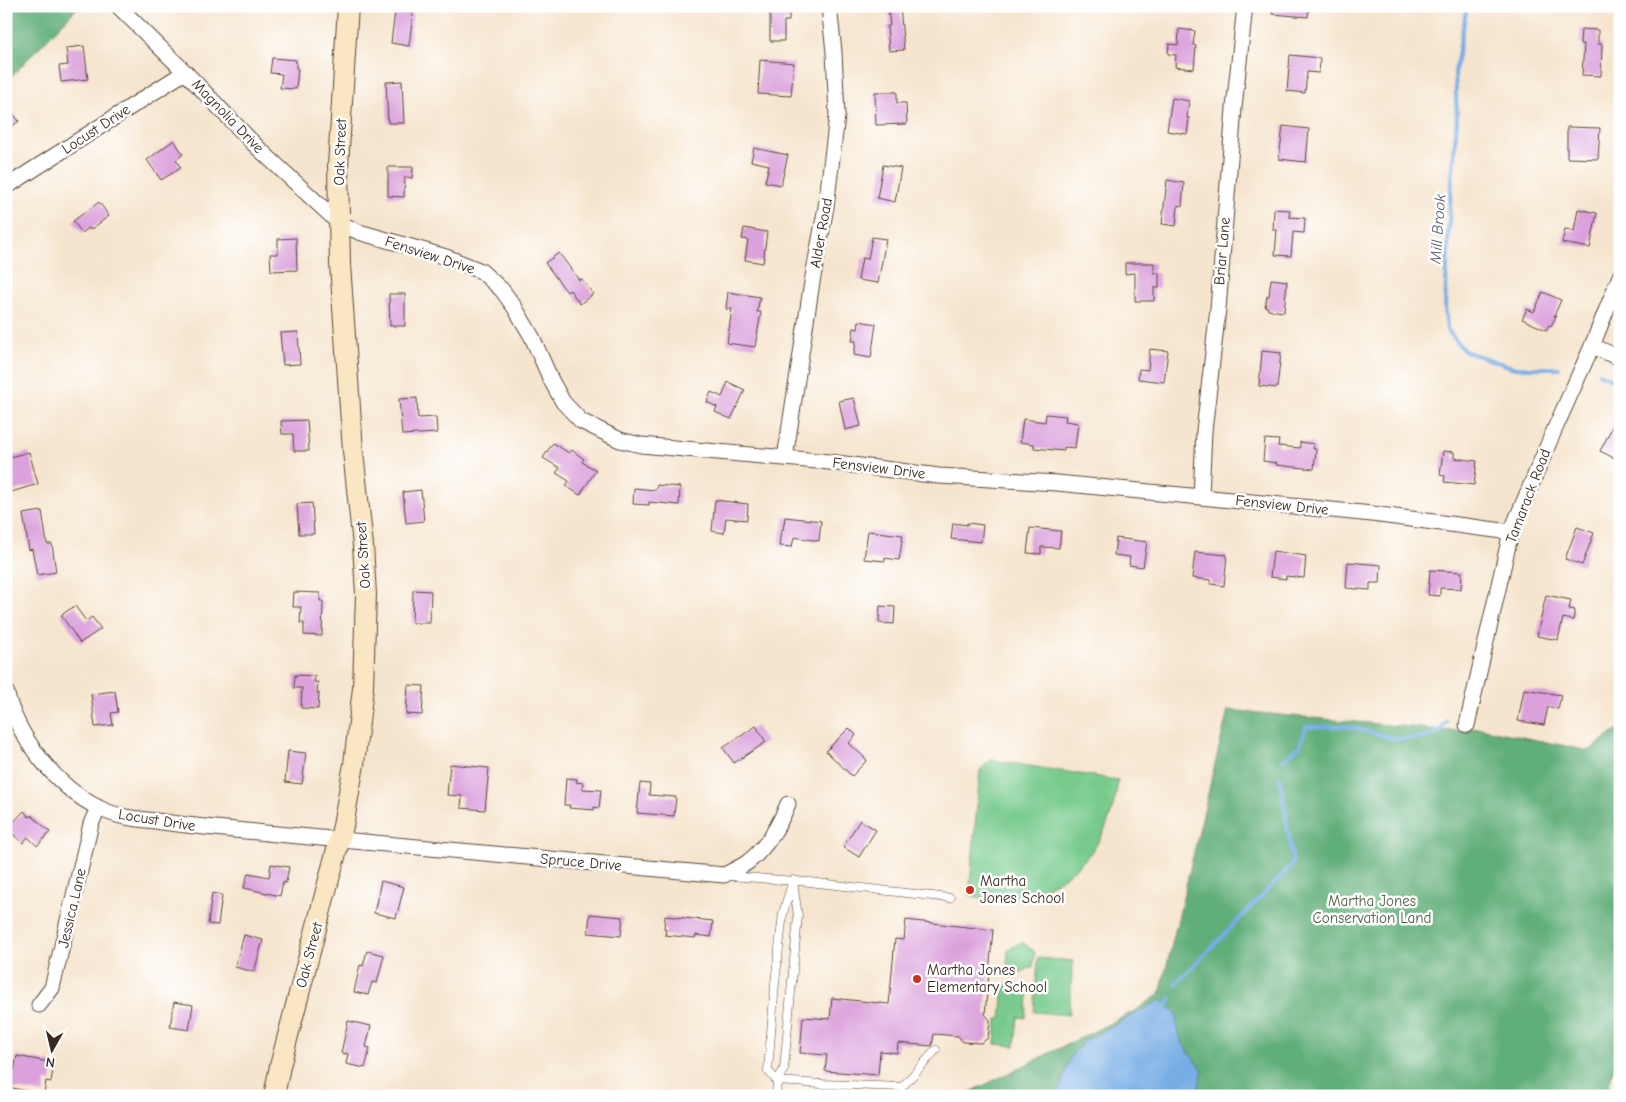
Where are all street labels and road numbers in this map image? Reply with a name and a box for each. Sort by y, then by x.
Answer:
street label: Magnolia Drive [188,75,268,157]
street label: Locust Drive [58,100,134,158]
street label: Oak Street [330,117,350,186]
street label: Alder Road [806,197,836,269]
street label: Briar Lane [1210,216,1234,286]
street label: Fensview Drive [383,232,478,278]
street label: Tamarack Road [1502,446,1554,546]
street label: Fensview Drive [832,453,927,483]
street label: Fensview Drive [1235,491,1330,519]
street label: Oak Street [352,520,374,589]
street label: Locust Drive [117,805,197,835]
street label: Spruce Drive [539,849,623,875]
street label: Jessica Lane [54,866,90,950]
street label: Oak Street [292,920,327,990]

